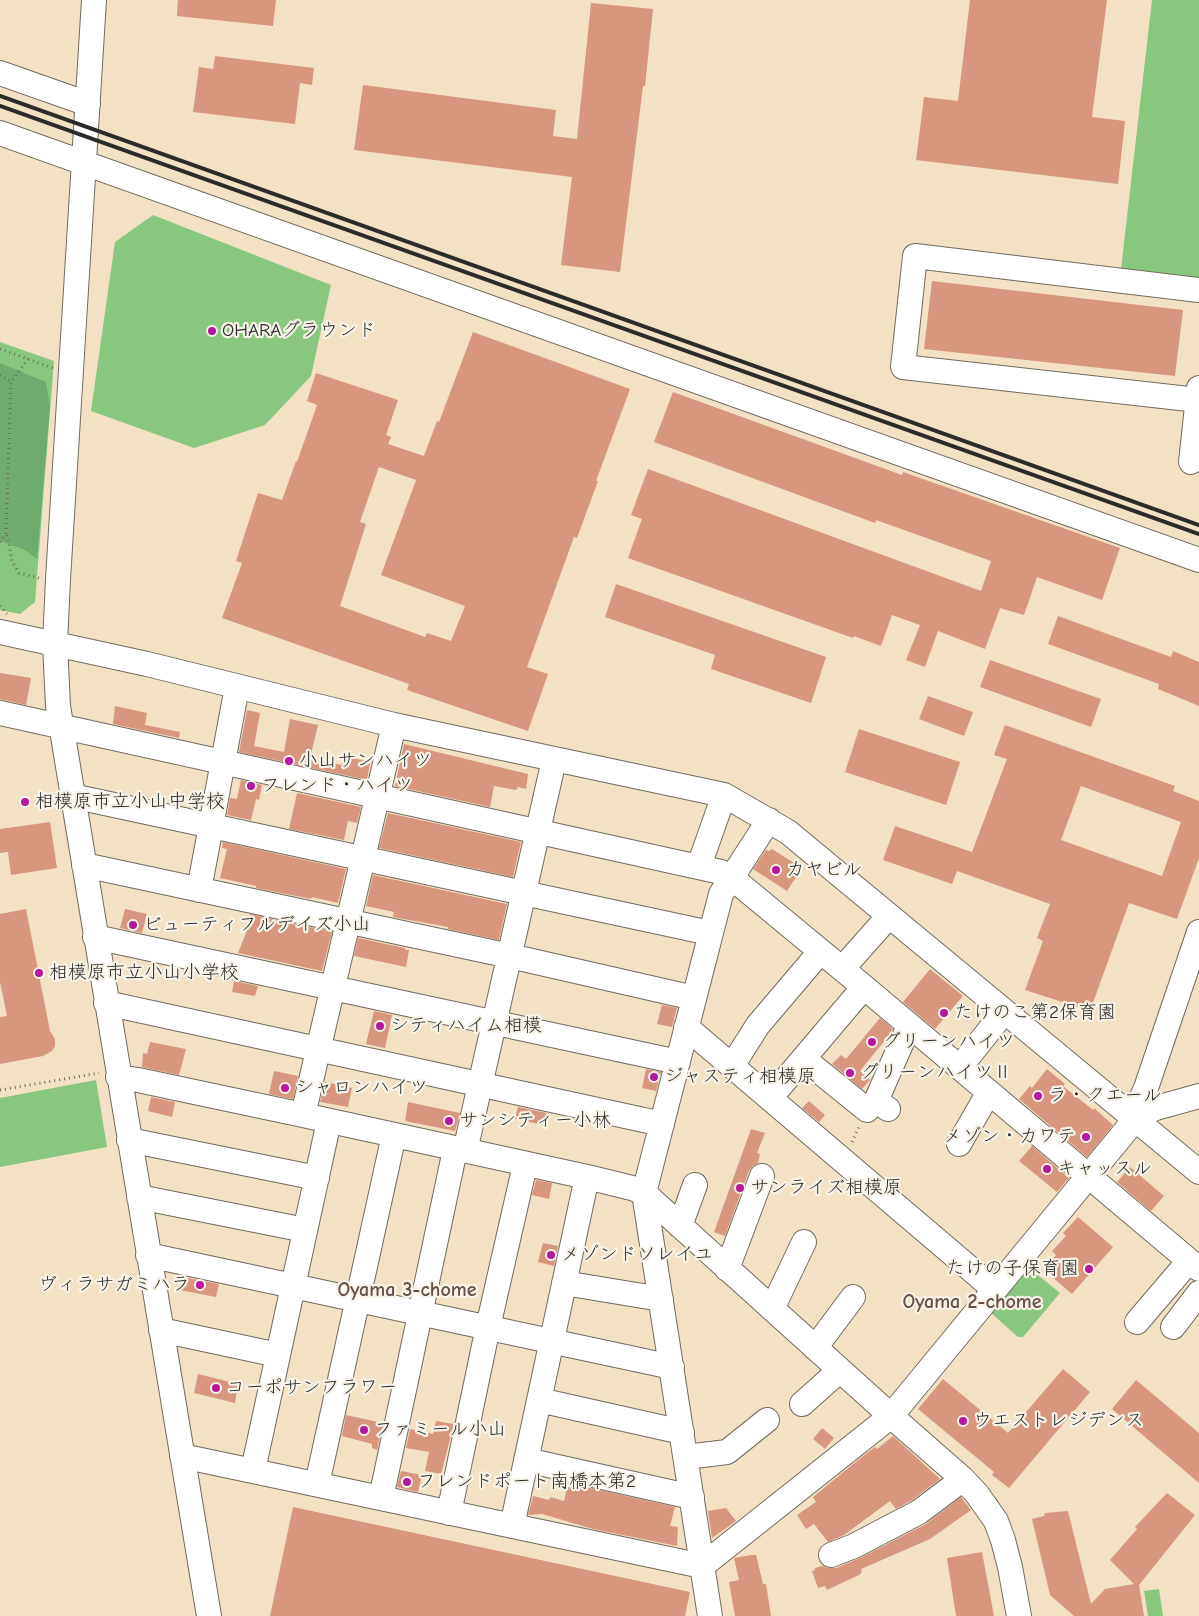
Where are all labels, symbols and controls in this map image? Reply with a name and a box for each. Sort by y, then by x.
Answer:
place label: OHARAグラウンド [222,320,376,342]
marker: OHARAグラウンド [206,325,218,337]
place label: 小山サンハイツ [299,750,432,772]
marker: 小山サンハイツ [283,755,295,767]
place label: フレンド・ハイツ [261,775,413,797]
marker: フレンド・ハイツ [245,780,257,792]
place label: 相模原市立小山中学校 [35,791,225,813]
marker: 相模原市立小山中学校 [19,796,31,808]
place label: カヤビル [786,859,862,881]
marker: カヤビル [770,864,782,876]
place label: ビューティフルデイズ小山 [143,914,371,936]
marker: ビューティフルデイズ小山 [127,919,139,931]
place label: 相模原市立小山小学校 [49,962,239,984]
marker: 相模原市立小山小学校 [33,967,45,979]
place label: たけのこ第2保育園 [954,1002,1116,1024]
marker: たけのこ第2保育園 [938,1007,950,1019]
place label: シティハイム相模 [390,1015,542,1037]
marker: シティハイム相模 [374,1020,386,1032]
place label: グリーンハイツ [882,1031,1015,1053]
marker: グリーンハイツ [866,1036,878,1048]
place label: グリーンハイツⅡ [860,1062,1012,1084]
place label: ジャスティ相模原 [664,1066,816,1088]
marker: グリーンハイツⅡ [844,1067,856,1079]
marker: ジャスティ相模原 [648,1071,660,1083]
place label: シャロンハイツ [295,1077,428,1099]
marker: シャロンハイツ [279,1082,291,1094]
place label: ラ・クエール [1048,1085,1162,1107]
marker: ラ・クエール [1032,1090,1044,1102]
place label: サンシティー小林 [459,1110,611,1132]
marker: サンシティー小林 [443,1115,455,1127]
place label: メゾン・カワテ [943,1126,1076,1148]
marker: メゾン・カワテ [1080,1131,1092,1143]
place label: キャッスル [1057,1158,1152,1180]
marker: キャッスル [1041,1163,1053,1175]
place label: サンライズ相模原 [750,1177,902,1199]
marker: サンライズ相模原 [734,1182,746,1194]
place label: メゾンドソレイユ [561,1244,713,1266]
marker: メゾンドソレイユ [545,1249,557,1261]
place label: たけの子保育園 [946,1258,1079,1280]
marker: たけの子保育園 [1083,1263,1095,1275]
place label: ヴィラサガミハラ [38,1274,190,1296]
district label: Oyama 3-chome [337,1278,477,1302]
marker: ヴィラサガミハラ [194,1279,206,1291]
district label: Oyama 2-chome [902,1290,1042,1314]
place label: コーポサンフラワー [226,1377,397,1399]
marker: コーポサンフラワー [210,1382,222,1394]
place label: ウエストレジデンス [973,1410,1144,1432]
marker: ウエストレジデンス [957,1415,969,1427]
place label: ファミール小山 [374,1419,507,1441]
marker: ファミール小山 [358,1424,370,1436]
place label: フレンドポート南橋本第2 [417,1471,636,1493]
marker: フレンドポート南橋本第2 [401,1476,413,1488]

